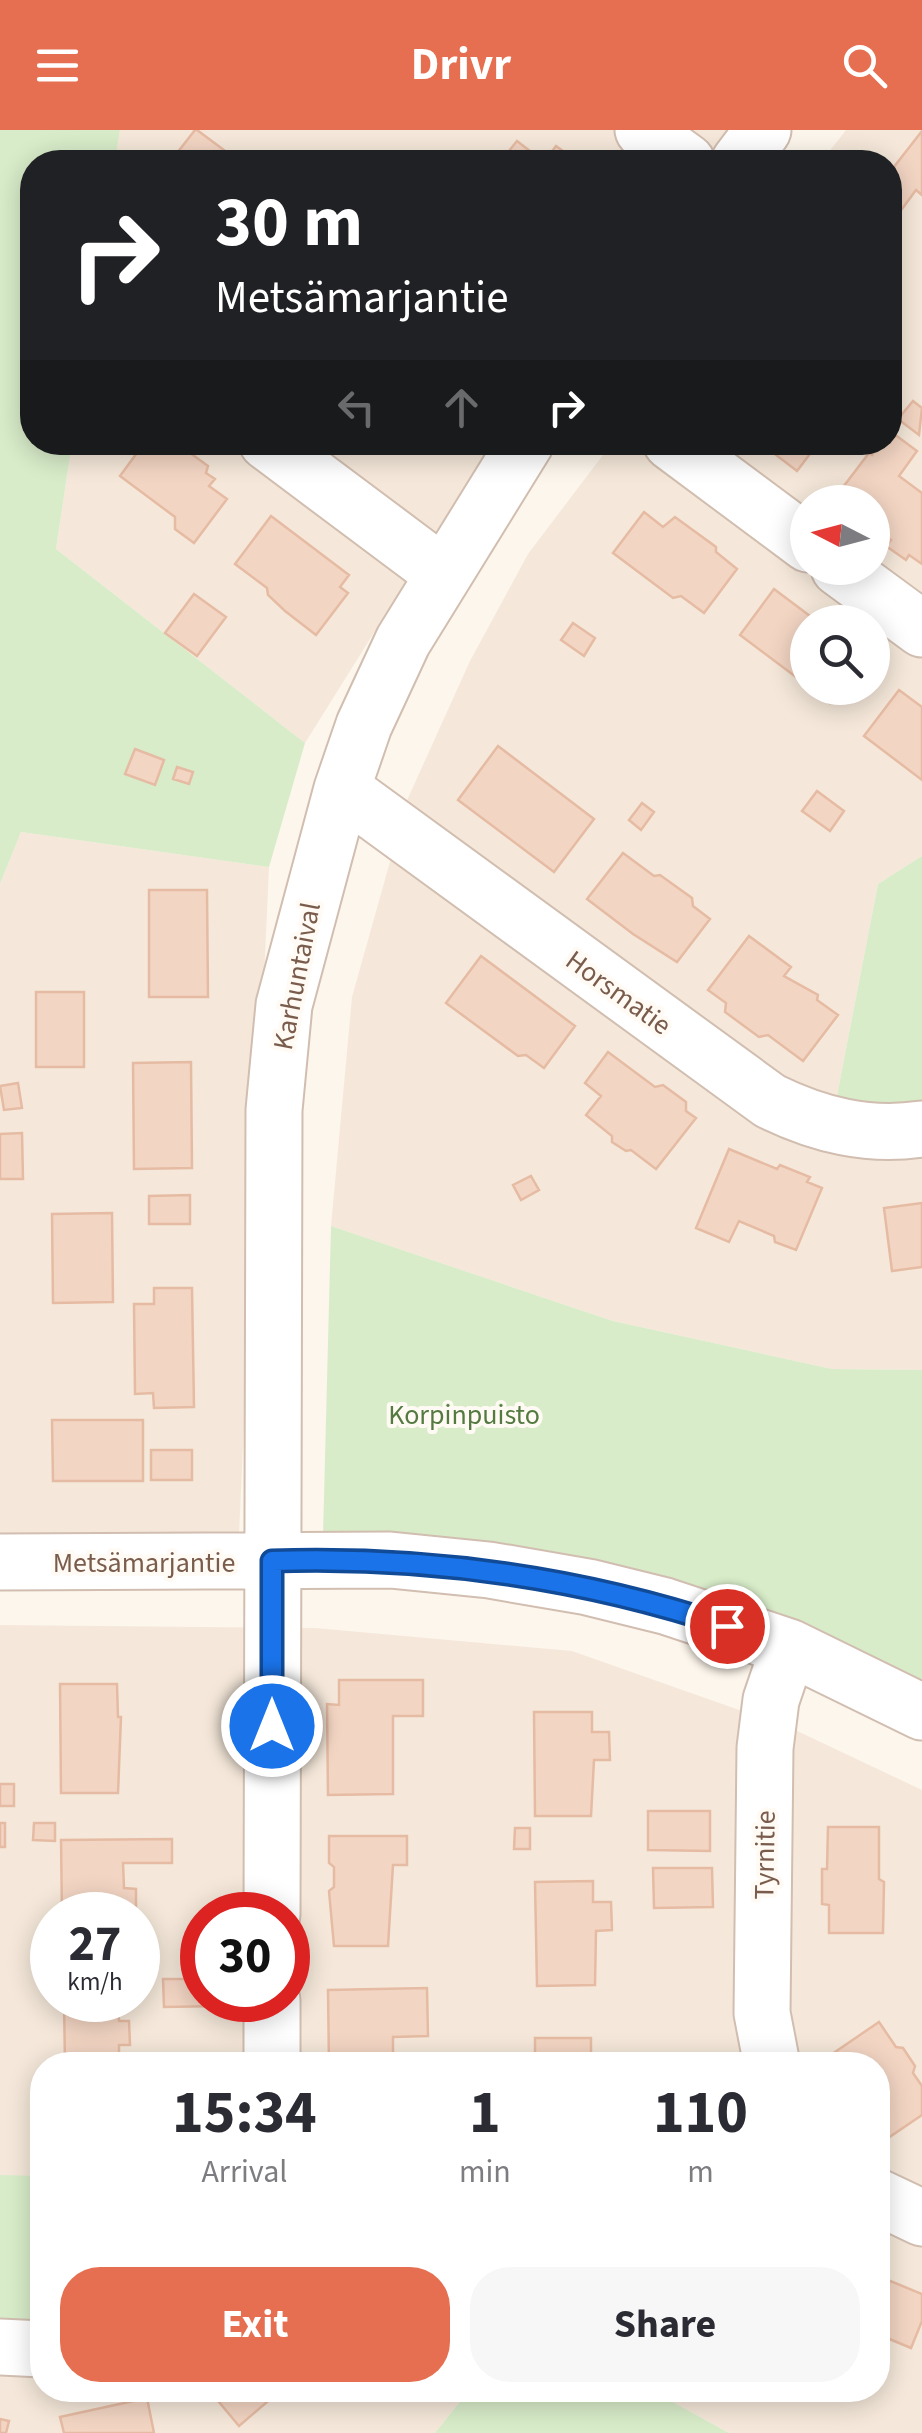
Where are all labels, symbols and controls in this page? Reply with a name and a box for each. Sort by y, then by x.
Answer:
text: Drivr [411,33,511,97]
icon: menu [30,38,85,93]
icon: search [837,38,892,93]
text: 30 m [215,173,363,273]
icon: right [50,190,180,320]
text: Metsämarjantie [215,266,509,330]
icon: left [329,380,384,435]
icon: ahead [434,380,489,435]
icon: right [539,380,594,435]
north arrow [790,485,890,585]
map controls [790,485,890,705]
button: search [790,605,890,705]
street label: Karhuntaival [263,899,331,1053]
street label: Horsmatie [557,941,680,1045]
park label: Korpinpuisto [388,1395,540,1435]
street label: Metsämarjantie [53,1543,235,1583]
pin [685,1584,770,1669]
icon: arrive [700,1599,755,1654]
position arrow [220,1674,324,1778]
street label: Tyrnitie [744,1810,786,1900]
speed limit sign: 30 [180,1892,310,2022]
text: 27 [69,1909,121,1980]
text: km/h [67,1964,123,2000]
text: 15:34 [172,2071,317,2156]
text: 1 [469,2071,501,2156]
text: 110 [653,2071,748,2156]
text: Arrival [201,2149,287,2195]
text: min [459,2149,511,2195]
text: m [687,2149,714,2195]
button: Exit [60,2267,450,2382]
button: Share [470,2267,860,2382]

